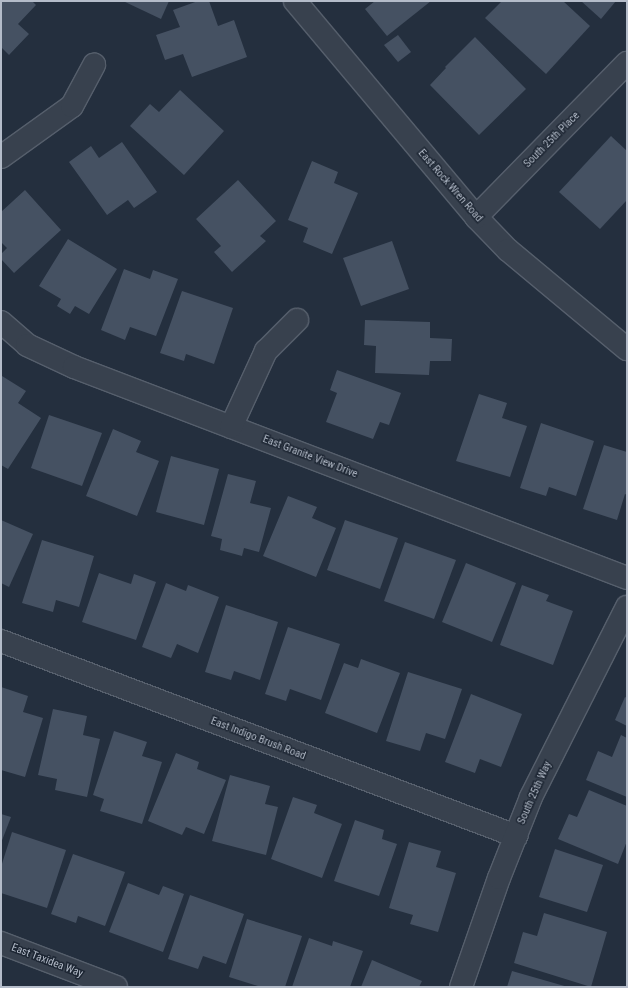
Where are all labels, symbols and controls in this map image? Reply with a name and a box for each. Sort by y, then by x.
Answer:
street label: South 25th Place [521,109,583,171]
street label: East Rock Wren Road [415,147,485,225]
street label: East Granite View Drive [261,433,359,481]
street label: East Indigo Brush Road [209,715,307,763]
street label: South 25th Way [515,759,555,827]
street label: East Taxidea Way [9,941,85,981]

